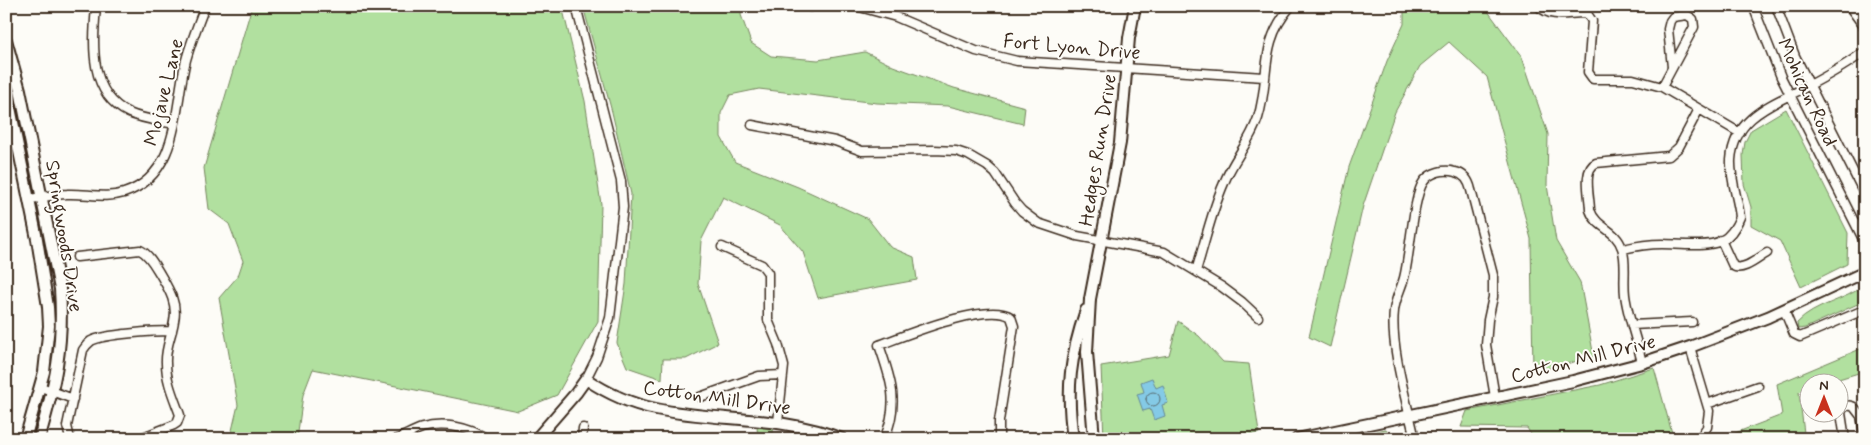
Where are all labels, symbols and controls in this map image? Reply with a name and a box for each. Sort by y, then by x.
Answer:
street label: Fort Lyon Drive [1002,28,1142,67]
street label: Mohican Road [1770,34,1843,151]
street label: Mojave Lane [138,36,191,149]
street label: Hedges Run Drive [1073,72,1125,228]
street label: Springwoods Drive [36,158,89,314]
street label: Cotton Mill Drive [1508,328,1659,391]
north arrow [1798,372,1848,422]
street label: Cotton Mill Drive [641,375,792,422]
text: N [1819,377,1829,395]

